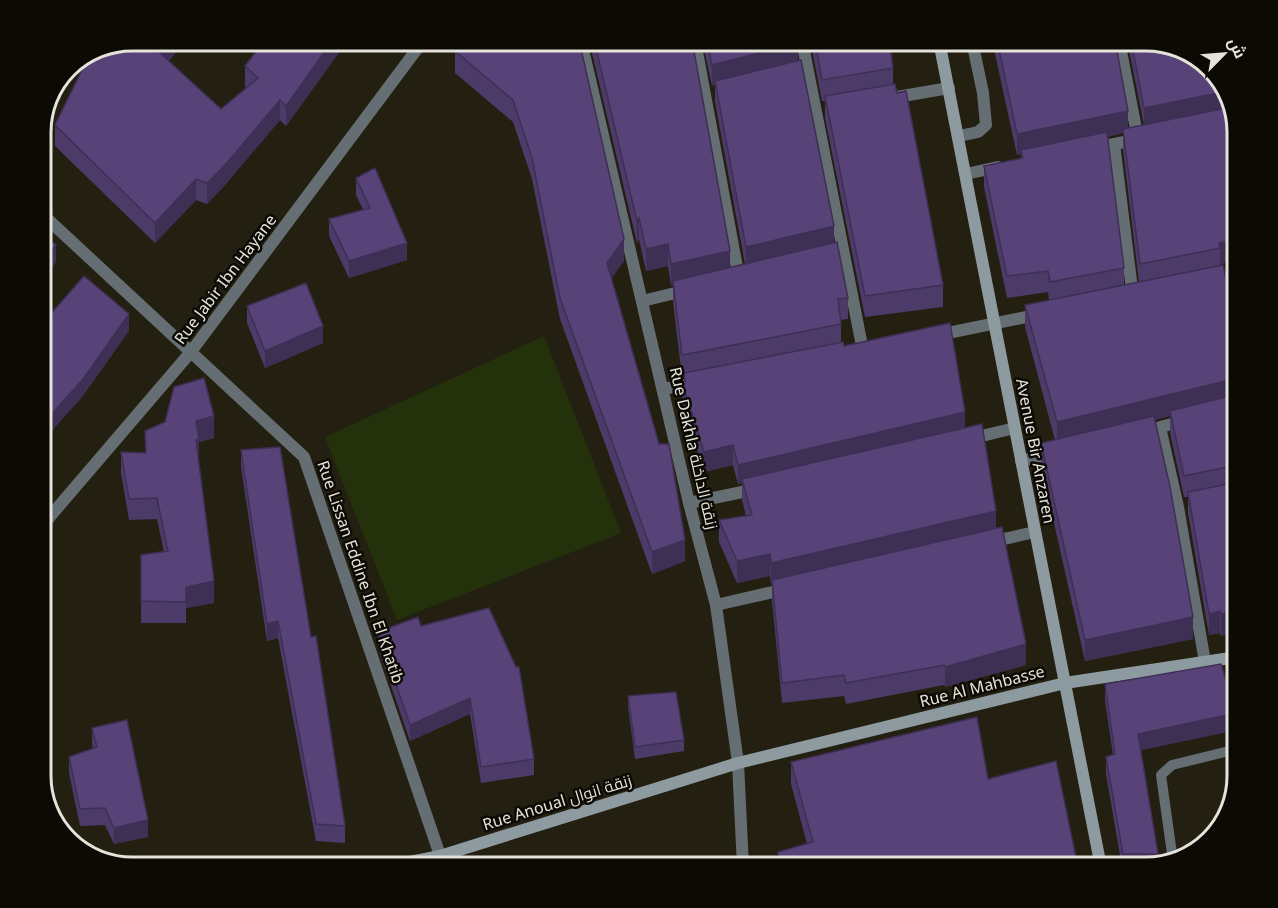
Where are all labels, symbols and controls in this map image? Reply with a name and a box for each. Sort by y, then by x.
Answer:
north arrow [1194,24,1254,84]
text: ش [1223,34,1252,62]
street label: Rue Jabir Ibn Hayane [169,210,281,348]
street label: Rue Dakhla زنقة الداخلة [665,365,723,531]
street label: Avenue Bir Anzaren [1011,377,1061,525]
street label: Rue Lissan Eddine Ibn El Khatib [312,457,410,687]
street label: Rue Al Mahbasse [917,660,1047,712]
street label: Rue Anoual زنقة انوال [480,769,634,835]

